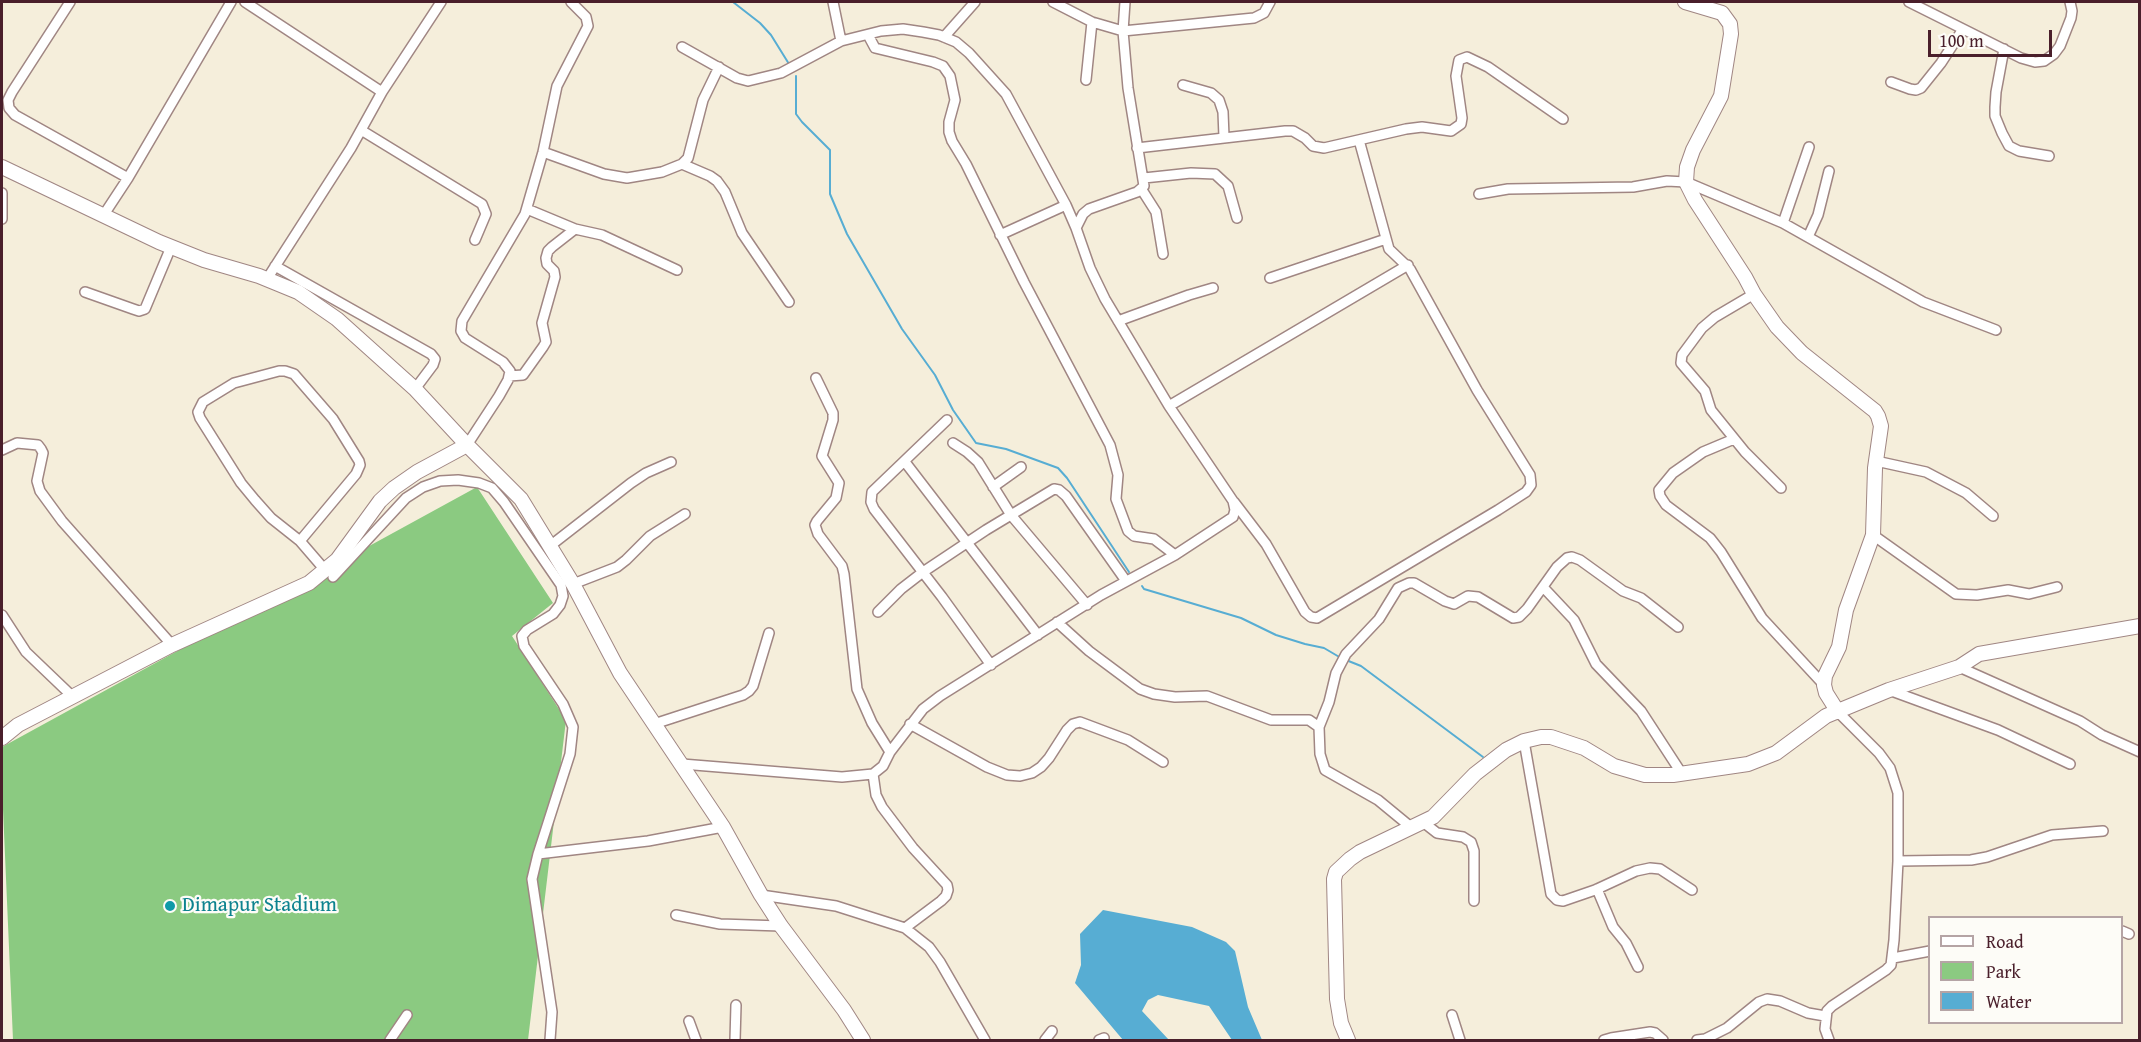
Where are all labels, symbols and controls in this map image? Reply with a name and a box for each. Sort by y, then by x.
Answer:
scale bar [1931,18,2056,56]
text: 100 m [1939,27,1984,54]
place label: Dimapur Stadium [182,893,337,919]
marker: Dimapur Stadium [163,899,177,913]
legend [1928,916,2123,1024]
text: Road [1986,928,2024,955]
text: Park [1986,958,2021,985]
text: Water [1986,988,2031,1015]

